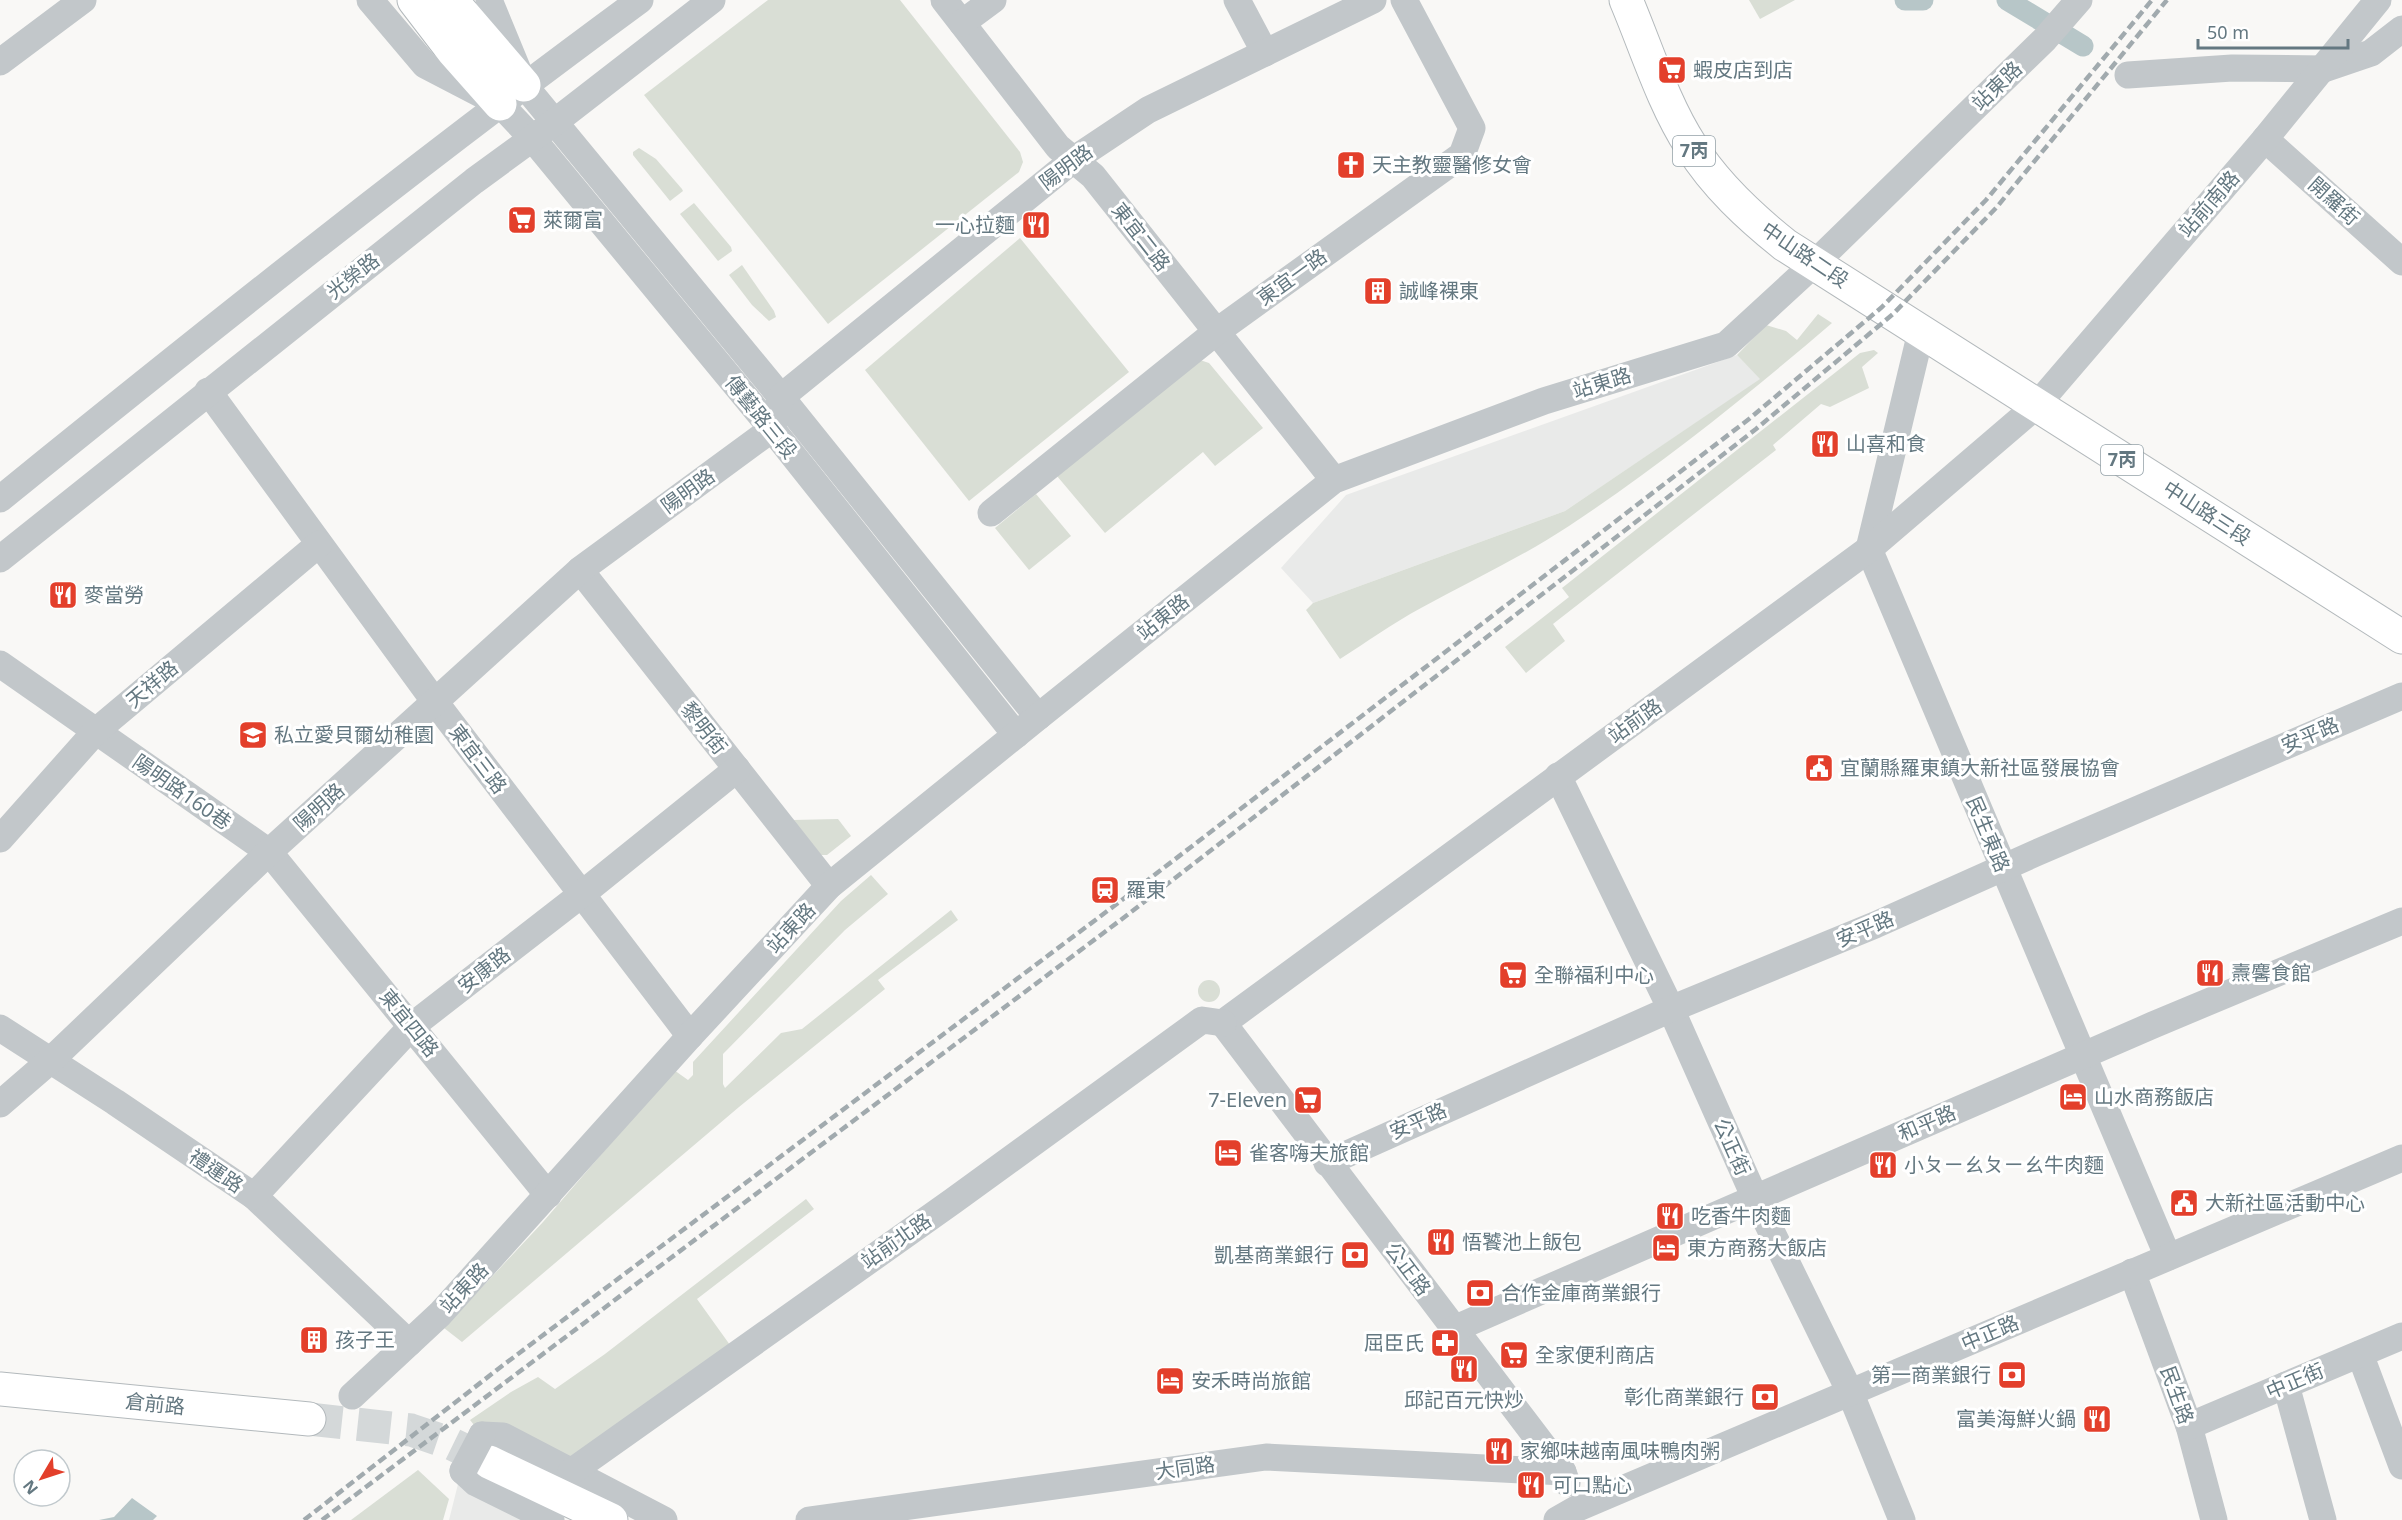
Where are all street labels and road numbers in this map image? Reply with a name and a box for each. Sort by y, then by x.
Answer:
street label: 站東路 [1966,55,2028,116]
road number: 7丙 [1673,136,1715,166]
street label: 陽明路 [1034,138,1098,195]
street label: 站前南路 [2172,165,2245,243]
street label: 開羅街 [2303,171,2366,231]
street label: 東宜二路 [1106,197,1177,277]
street label: 中山路二段 [1756,215,1854,294]
street label: 東宜一路 [1251,242,1332,311]
street label: 光榮路 [321,246,385,305]
street label: 站東路 [1569,361,1634,404]
street label: 傳藝路三段 [719,369,803,464]
road number: 7丙 [2101,445,2143,475]
street label: 陽明路 [656,462,720,519]
street label: 中山路三段 [2158,474,2257,551]
street label: 站東路 [1131,587,1194,646]
street label: 天祥路 [120,654,183,713]
street label: 站前路 [1603,692,1667,749]
street label: 黎明街 [675,696,734,760]
street label: 安平路 [2277,710,2343,759]
street label: 東宜三路 [444,719,513,799]
street label: 陽明路160巷 [128,748,237,835]
street label: 陽明路 [287,777,350,837]
street label: 民生東路 [1960,792,2017,876]
street label: 站東路 [760,897,821,959]
street label: 安平路 [1832,904,1898,953]
street label: 安康路 [452,940,516,999]
street label: 東宜四路 [374,983,445,1062]
street label: 安平路 [1385,1096,1451,1145]
street label: 和平路 [1894,1098,1960,1147]
street label: 公正街 [1708,1114,1757,1180]
street label: 禮運路 [184,1143,249,1199]
street label: 站前北路 [855,1207,936,1275]
street label: 公正路 [1380,1237,1437,1301]
street label: 站東路 [433,1257,494,1319]
street label: 中正路 [1957,1308,2023,1357]
street label: 中正街 [2262,1356,2328,1405]
street label: 民生路 [2155,1362,2200,1428]
street label: 倉前路 [124,1387,186,1420]
street label: 大同路 [1153,1450,1217,1485]

